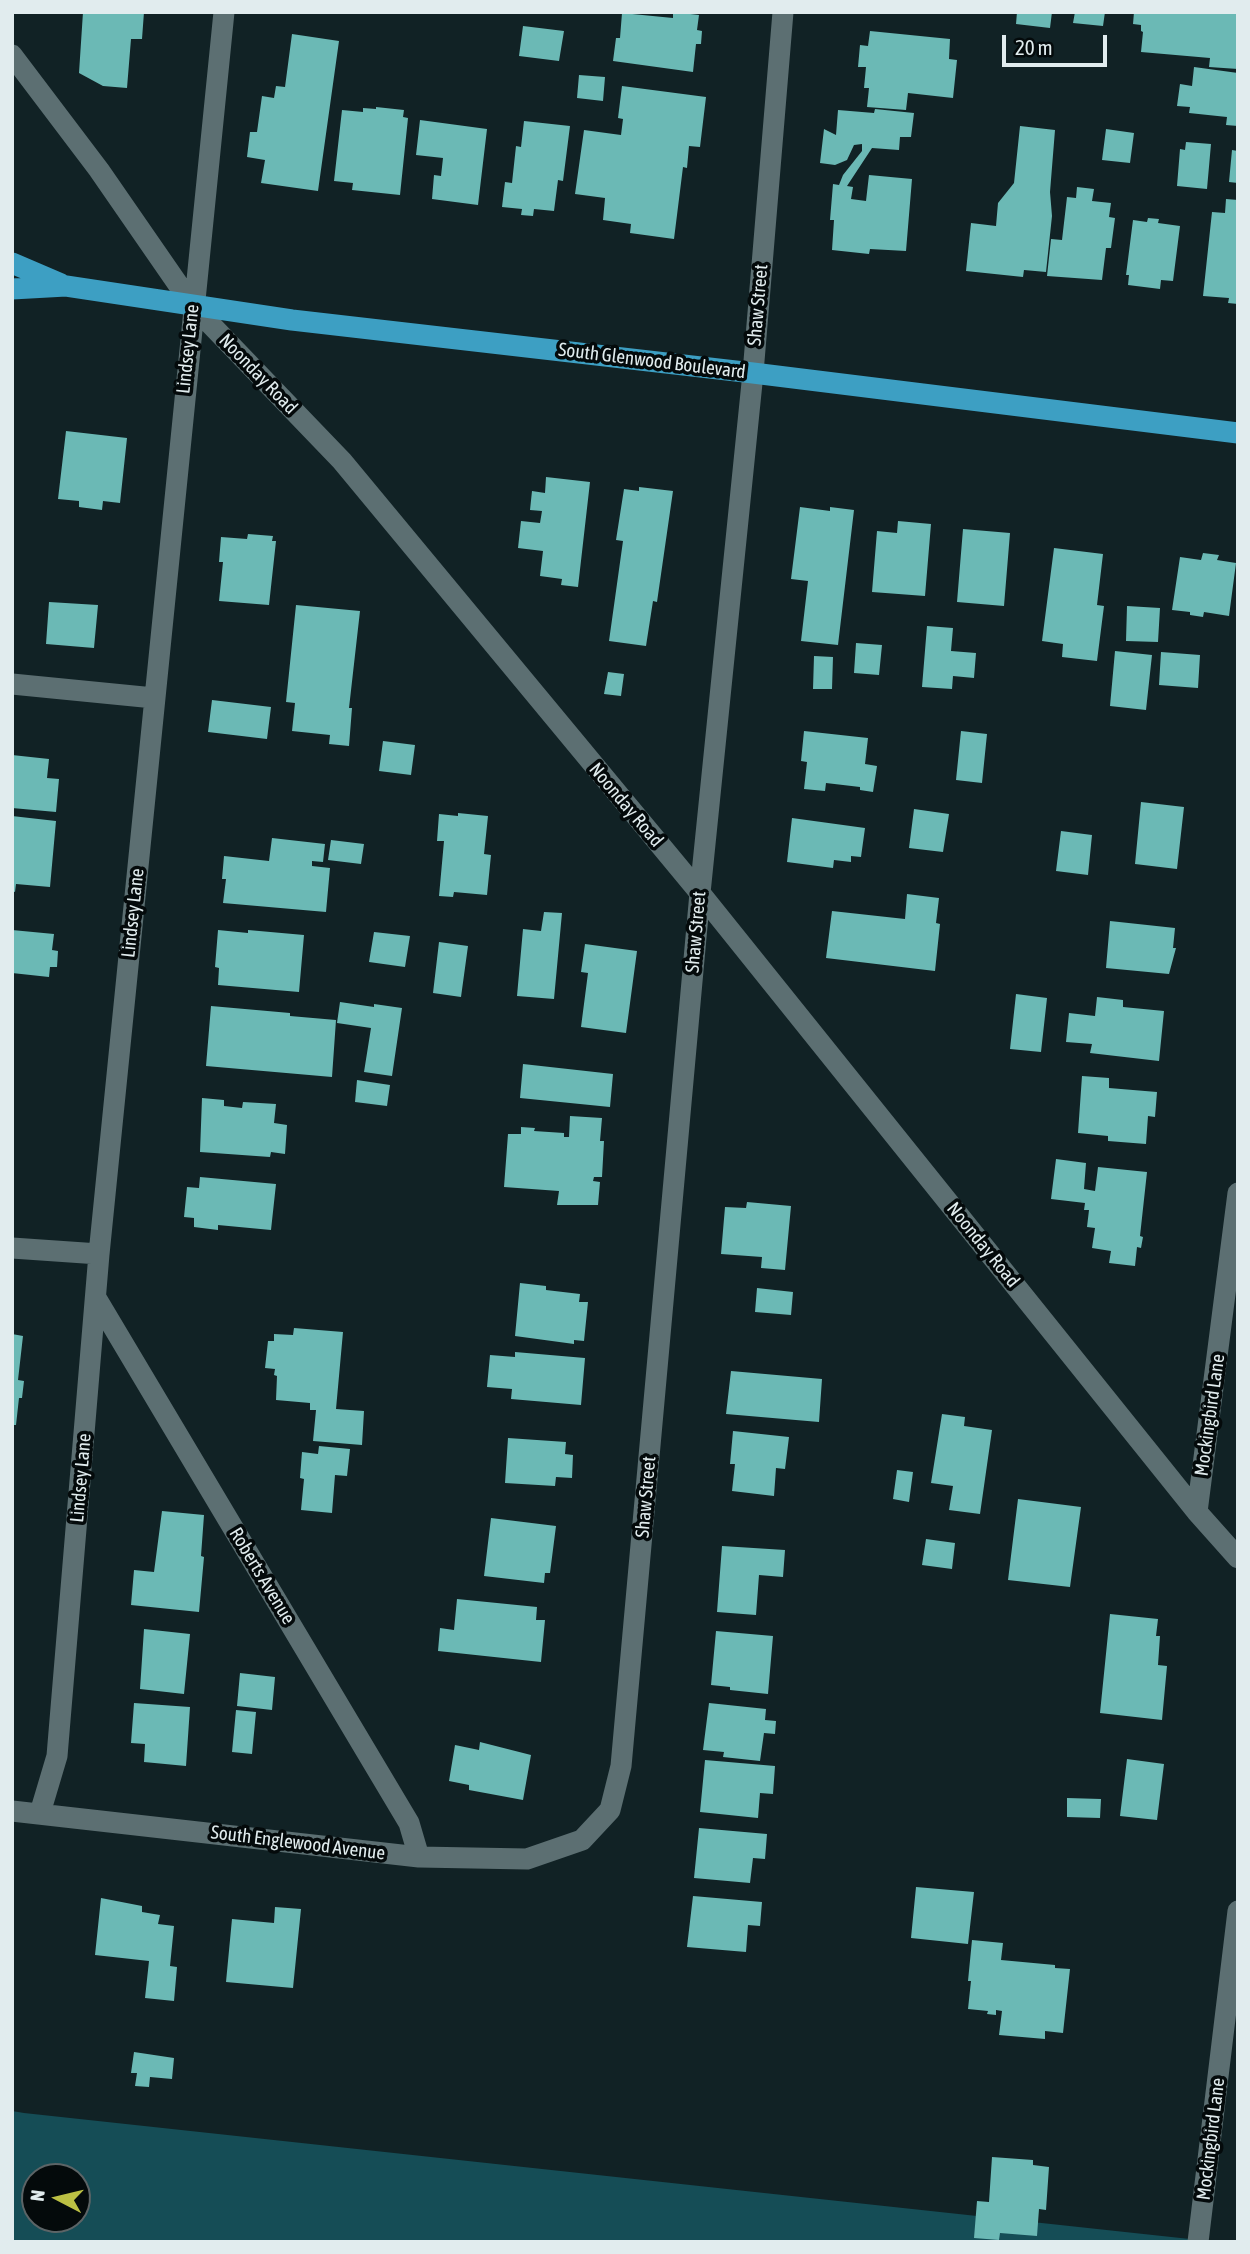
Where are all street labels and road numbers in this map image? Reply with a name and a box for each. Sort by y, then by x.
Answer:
street label: Shaw Street [743,263,773,347]
street label: Lindsey Lane [172,303,204,395]
street label: Noonday Road [214,329,302,419]
street label: South Glenwood Boulevard [557,338,747,384]
street label: Noonday Road [584,758,668,852]
street label: Lindsey Lane [117,867,149,959]
street label: Shaw Street [681,890,711,974]
street label: Noonday Road [942,1198,1024,1292]
street label: Mockingbird Lane [1190,1353,1230,1477]
street label: Lindsey Lane [66,1432,96,1524]
street label: Shaw Street [631,1455,661,1539]
street label: Roberts Avenue [224,1523,300,1629]
street label: South Englewood Avenue [210,1821,386,1865]
street label: Mockingbird Lane [1192,2077,1230,2201]

